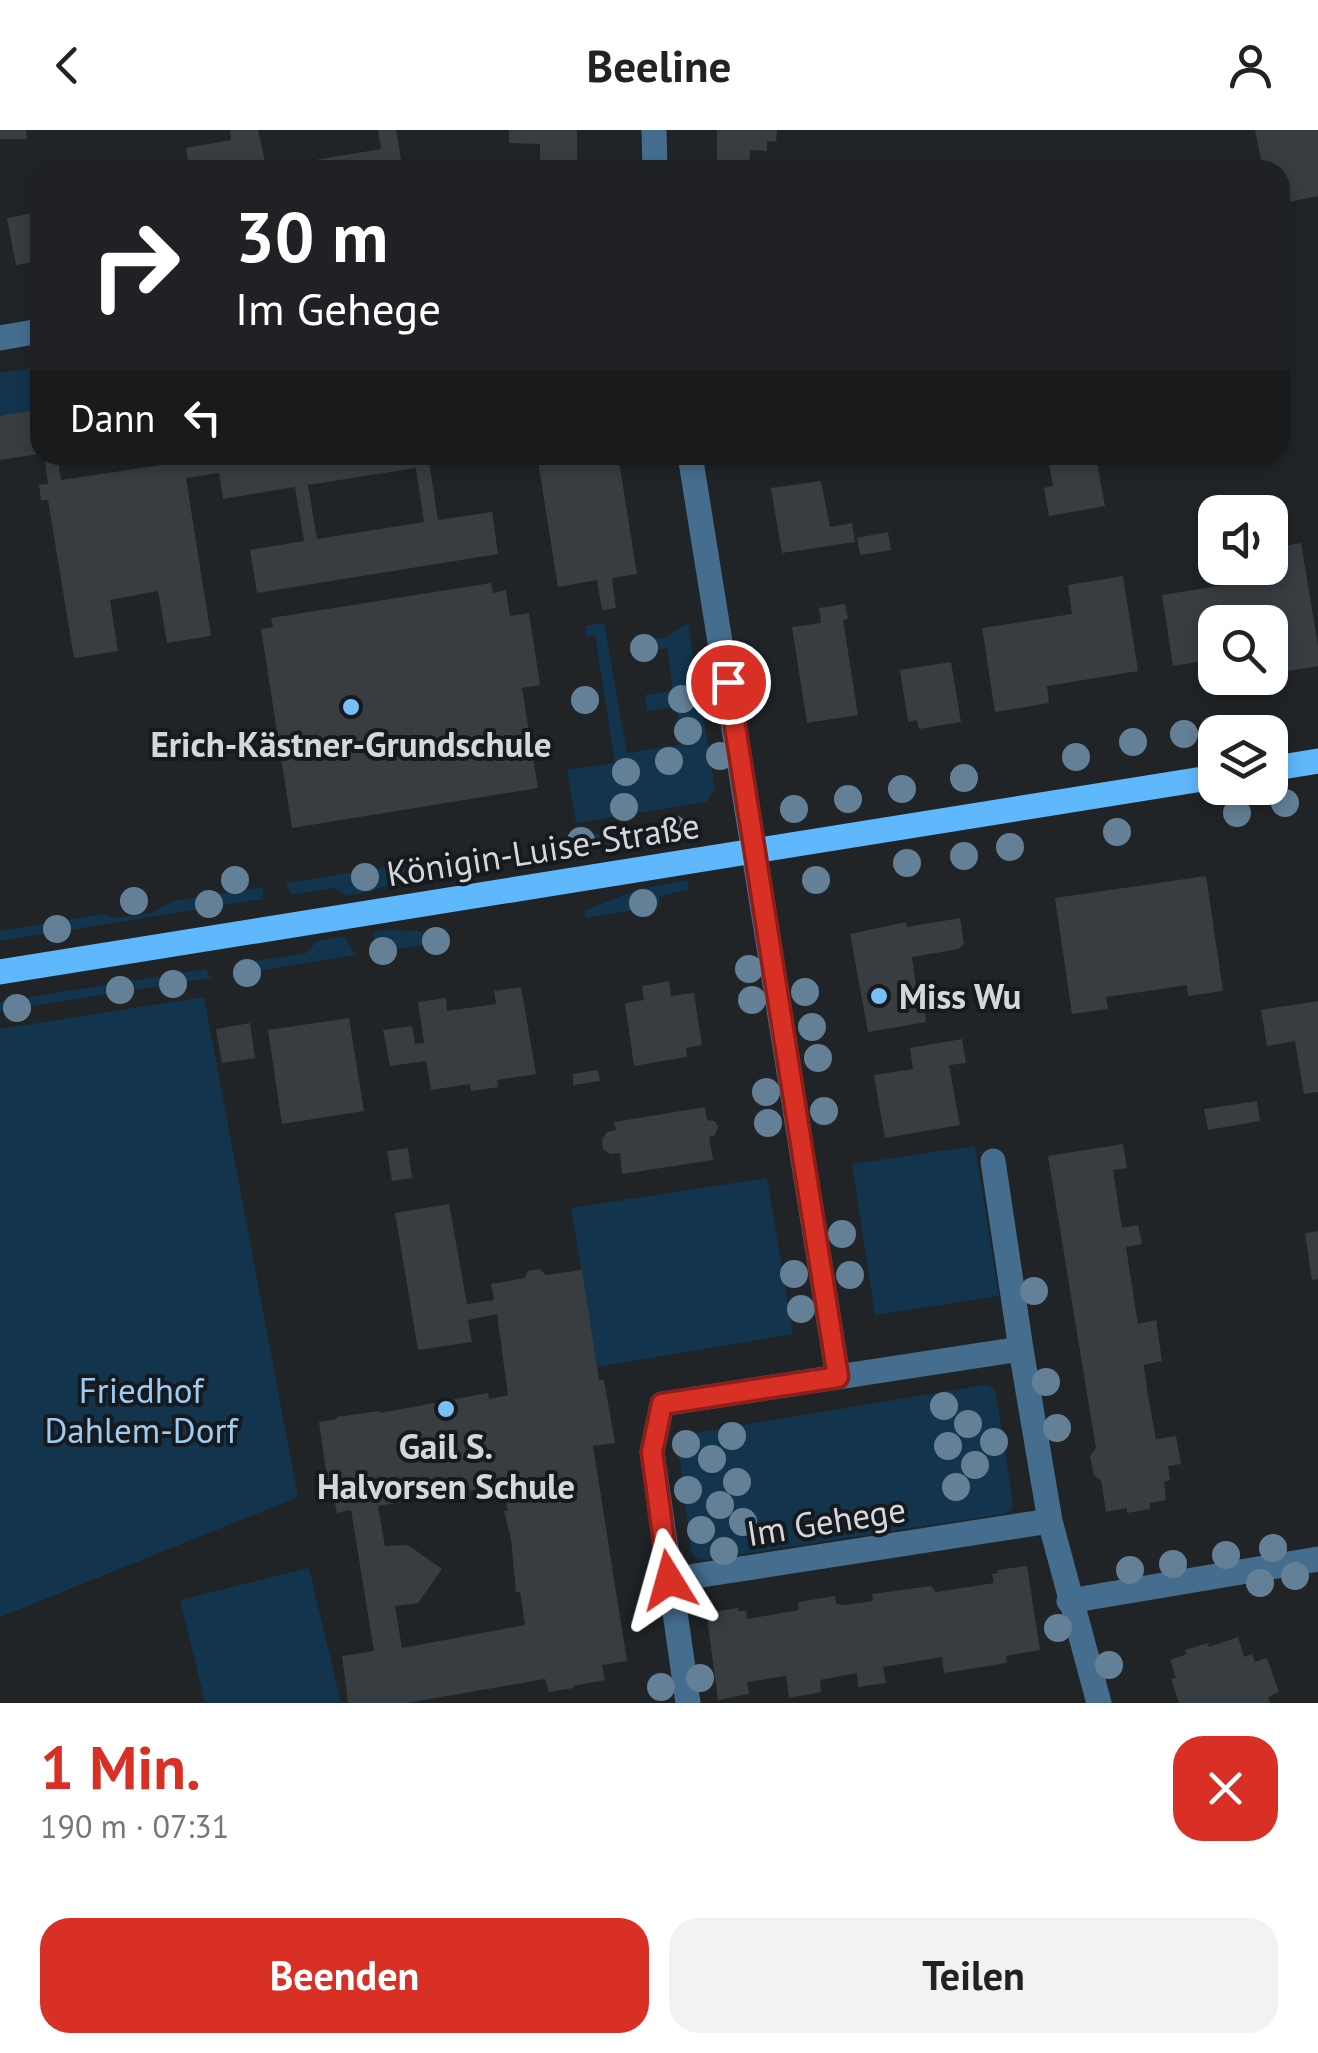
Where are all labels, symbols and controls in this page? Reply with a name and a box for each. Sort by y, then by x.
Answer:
text: Beeline [587,36,731,94]
icon: back [40,38,95,93]
icon: person [1223,38,1278,93]
text: 30 m [235,191,388,281]
icon: right [70,200,200,330]
text: Im Gehege [235,279,441,337]
icon: left [175,390,230,445]
text: Dann [70,393,155,442]
map controls [1198,495,1288,805]
button: sound [1198,495,1288,585]
button: search [1198,605,1288,695]
pin [686,640,771,725]
icon: arrive [701,655,756,710]
marker: Erich-Kästner-Grundschule [340,696,362,718]
button: layers [1198,715,1288,805]
place label: Erich-Kästner-Grundschule [151,721,551,767]
street label: Königin-Luise-Straße [383,802,703,896]
place label: Miss Wu [899,973,1021,1019]
marker: Miss Wu [868,985,890,1007]
park label: Friedhof Dahlem-Dorf [44,1367,239,1453]
marker: Gail S. Halvorsen Schule [435,1398,457,1420]
place label: Gail S. Halvorsen Schule [317,1423,575,1509]
street label: Im Gehege [743,1486,909,1556]
position arrow [617,1528,721,1632]
text: 1 Min. [40,1728,201,1806]
button: close [1173,1736,1278,1841]
text: 190 m · 07:31 [40,1805,229,1847]
button: Beenden [40,1918,649,2033]
button: Teilen [669,1918,1278,2033]

